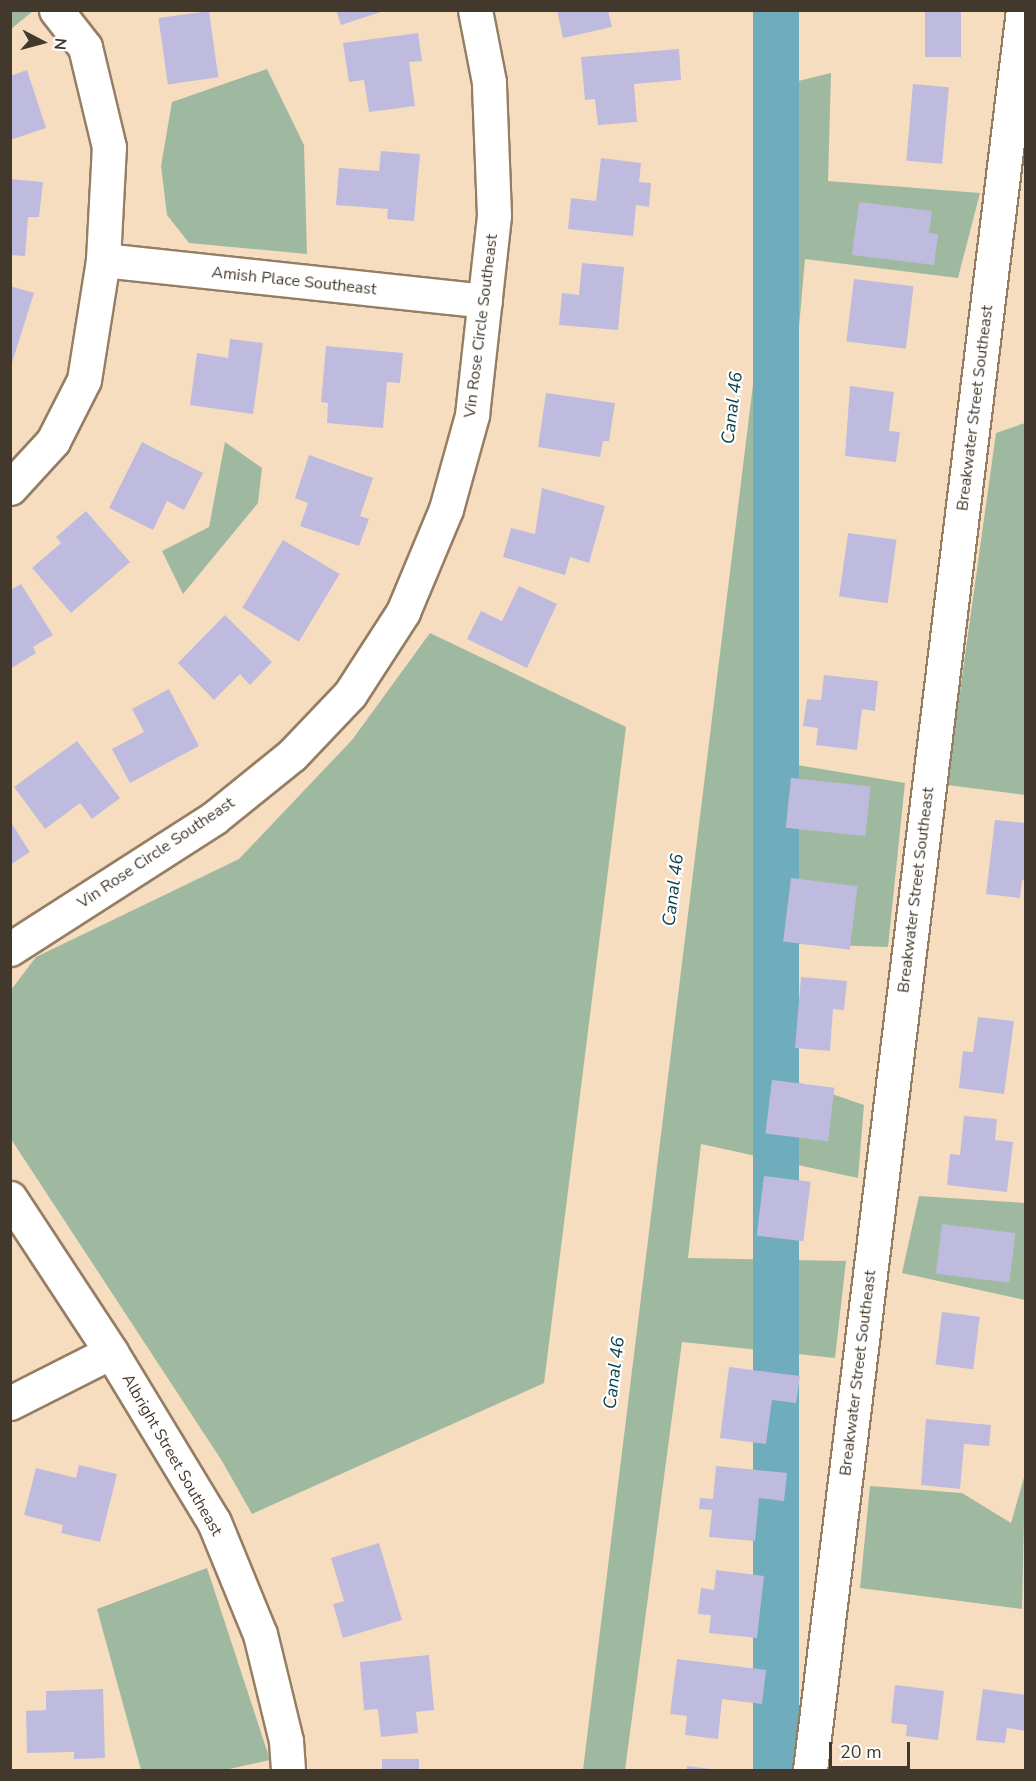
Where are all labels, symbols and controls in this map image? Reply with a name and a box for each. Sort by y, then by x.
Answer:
north arrow [12,12,72,72]
text: N [48,37,71,51]
street label: Vin Rose Circle Southeast [460,233,502,419]
street label: Amish Place Southeast [211,263,377,299]
street label: Breakwater Street Southeast [953,304,997,512]
water label: Canal 46 [717,371,747,445]
street label: Breakwater Street Southeast [894,786,938,994]
street label: Vin Rose Circle Southeast [74,793,238,913]
water label: Canal 46 [658,853,688,927]
street label: Breakwater Street Southeast [836,1269,880,1477]
water label: Canal 46 [599,1336,629,1410]
street label: Albright Street Southeast [118,1371,226,1539]
scale bar [832,1730,913,1768]
text: 20 m [840,1740,882,1764]

